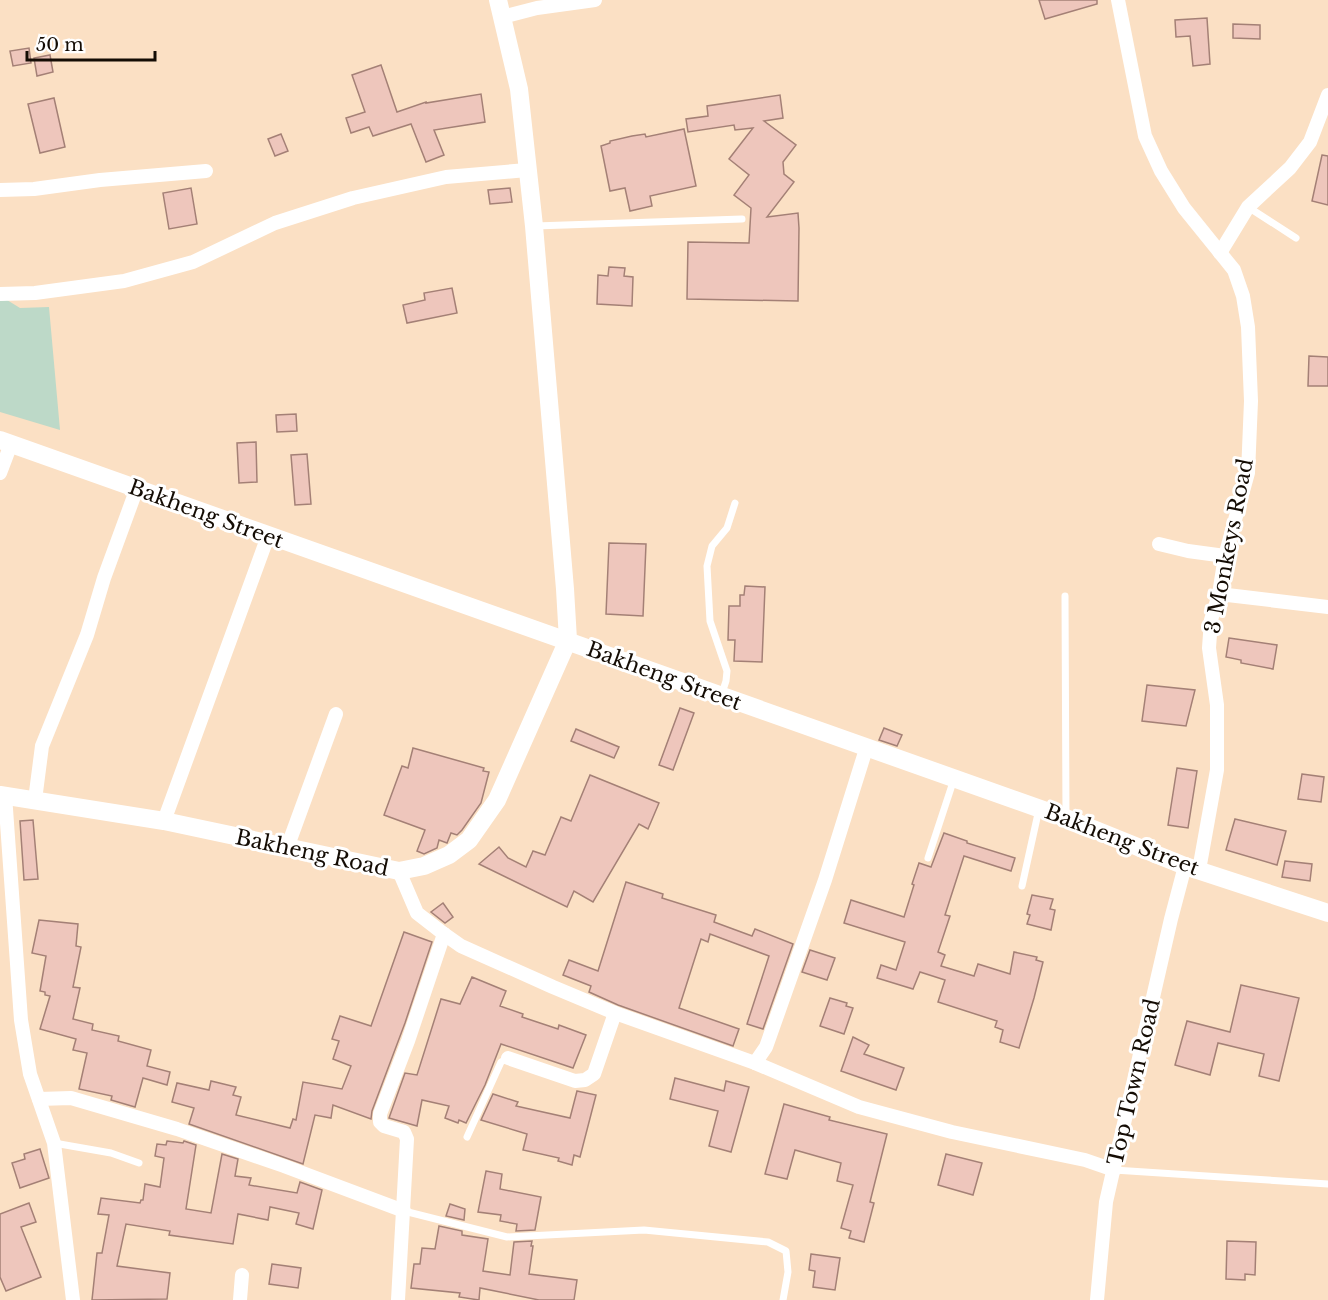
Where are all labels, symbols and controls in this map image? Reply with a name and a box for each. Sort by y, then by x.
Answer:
scale bar [27,24,154,62]
text: 50 m [36,34,84,56]
street label: 3 Monkeys Road [1199,456,1259,636]
street label: Bakheng Street [125,474,287,554]
street label: Bakheng Street [583,636,745,716]
street label: Bakheng Street [1041,799,1203,881]
street label: Bakheng Road [233,824,391,882]
street label: Top Town Road [1102,996,1166,1168]

